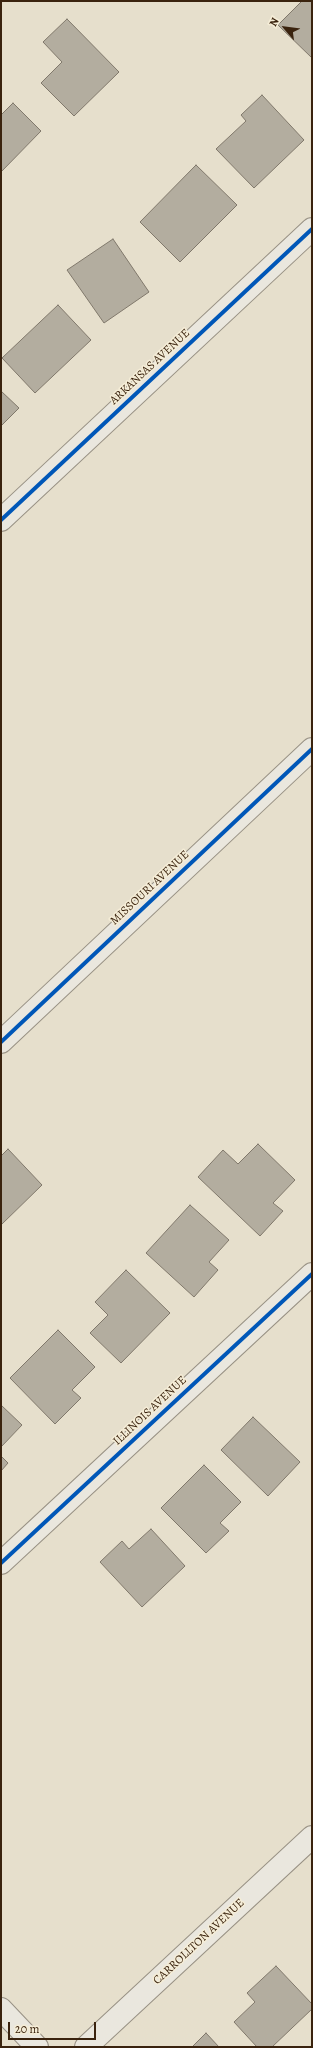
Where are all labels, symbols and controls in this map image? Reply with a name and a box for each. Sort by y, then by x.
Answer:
north arrow [265,8,305,48]
text: N [265,15,282,29]
street label: ARKANSAS AVENUE [107,326,193,408]
street label: MISSOURI AVENUE [108,848,192,928]
street label: ILLINOIS AVENUE [110,1373,190,1449]
street label: CARROLLTON AVENUE [150,1896,248,1988]
scale bar [10,2014,98,2040]
text: 20 m [15,2021,39,2037]

